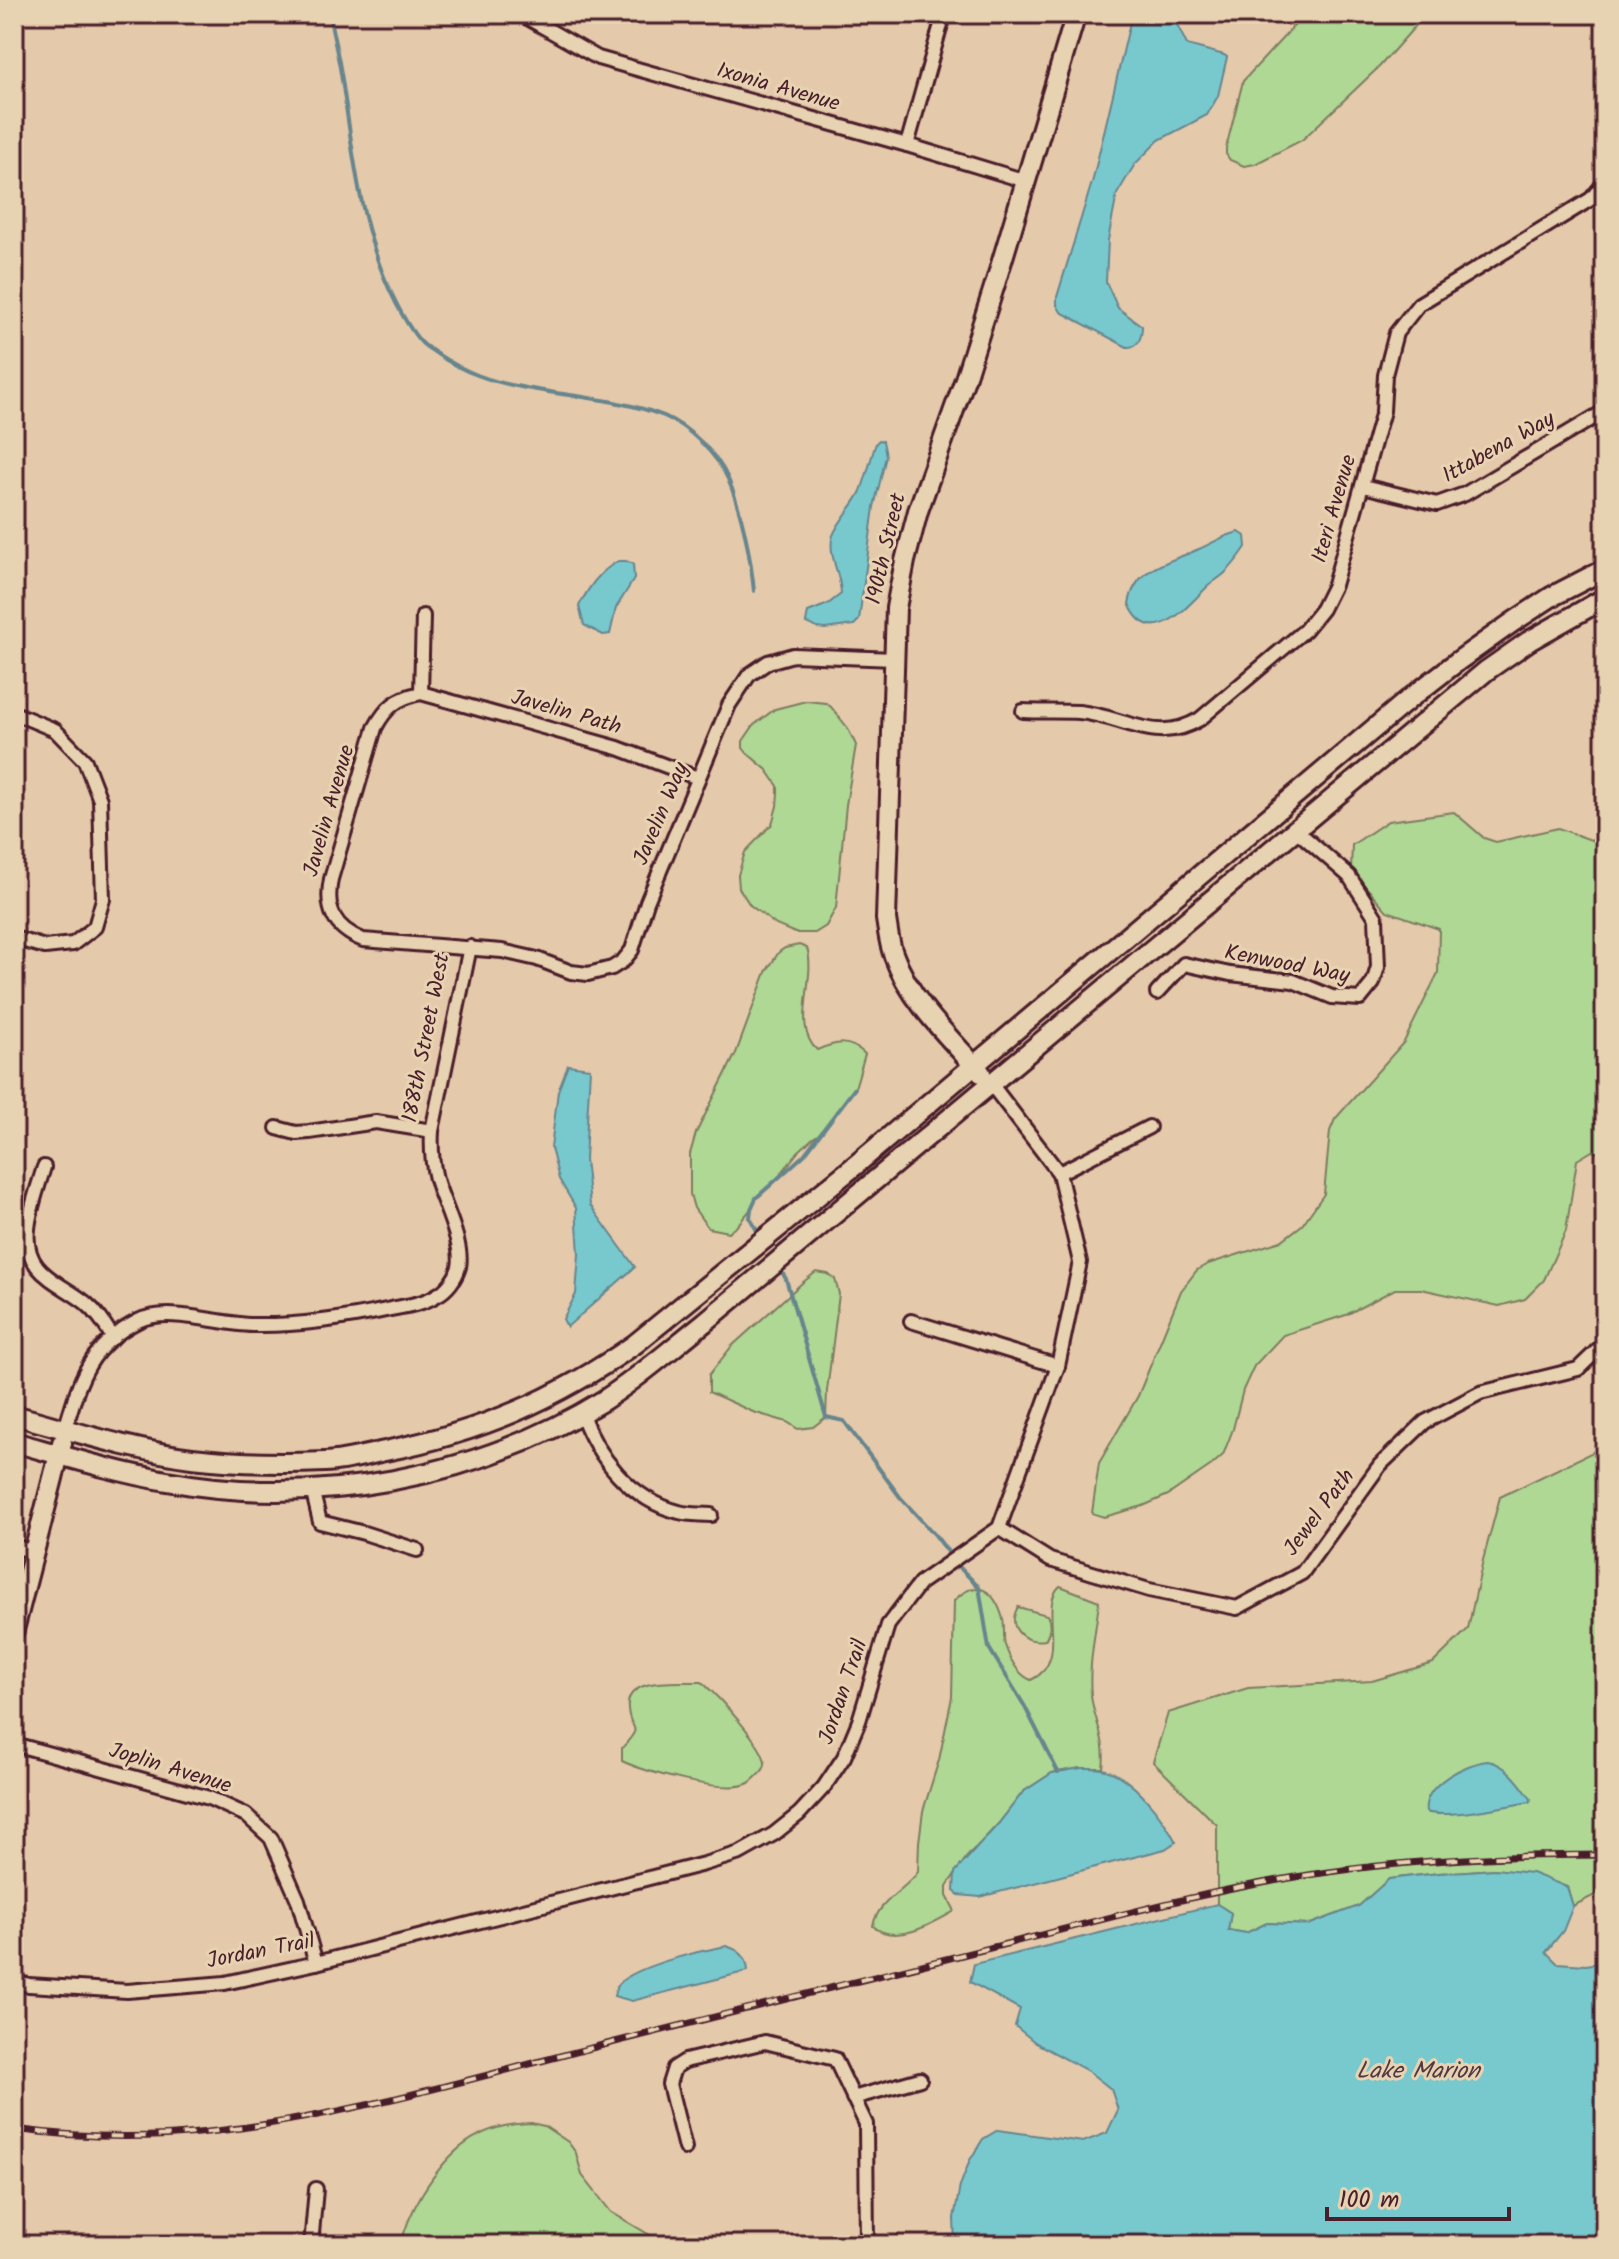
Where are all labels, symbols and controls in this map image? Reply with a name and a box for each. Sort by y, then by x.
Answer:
street label: Ixonia Avenue [712,54,844,122]
street label: Ittabena Way [1436,402,1562,493]
street label: Iteri Avenue [1303,451,1367,567]
street label: 190th Street [857,489,917,608]
street label: Javelin Path [507,681,625,745]
street label: Javelin Avenue [294,741,366,881]
street label: Javelin Way [625,756,700,871]
street label: Kenwood Way [1221,936,1353,994]
street label: 188th Street West [393,950,461,1126]
street label: Jewel Path [1275,1462,1365,1564]
street label: Jordan Trail [810,1634,879,1749]
street label: Joplin Avenue [104,1734,236,1804]
street label: Jordan Trail [204,1924,319,1980]
water label: Lake Marion [1356,2052,1482,2091]
scale bar [1327,2171,1509,2221]
text: 100 m [1339,2181,1399,2220]

